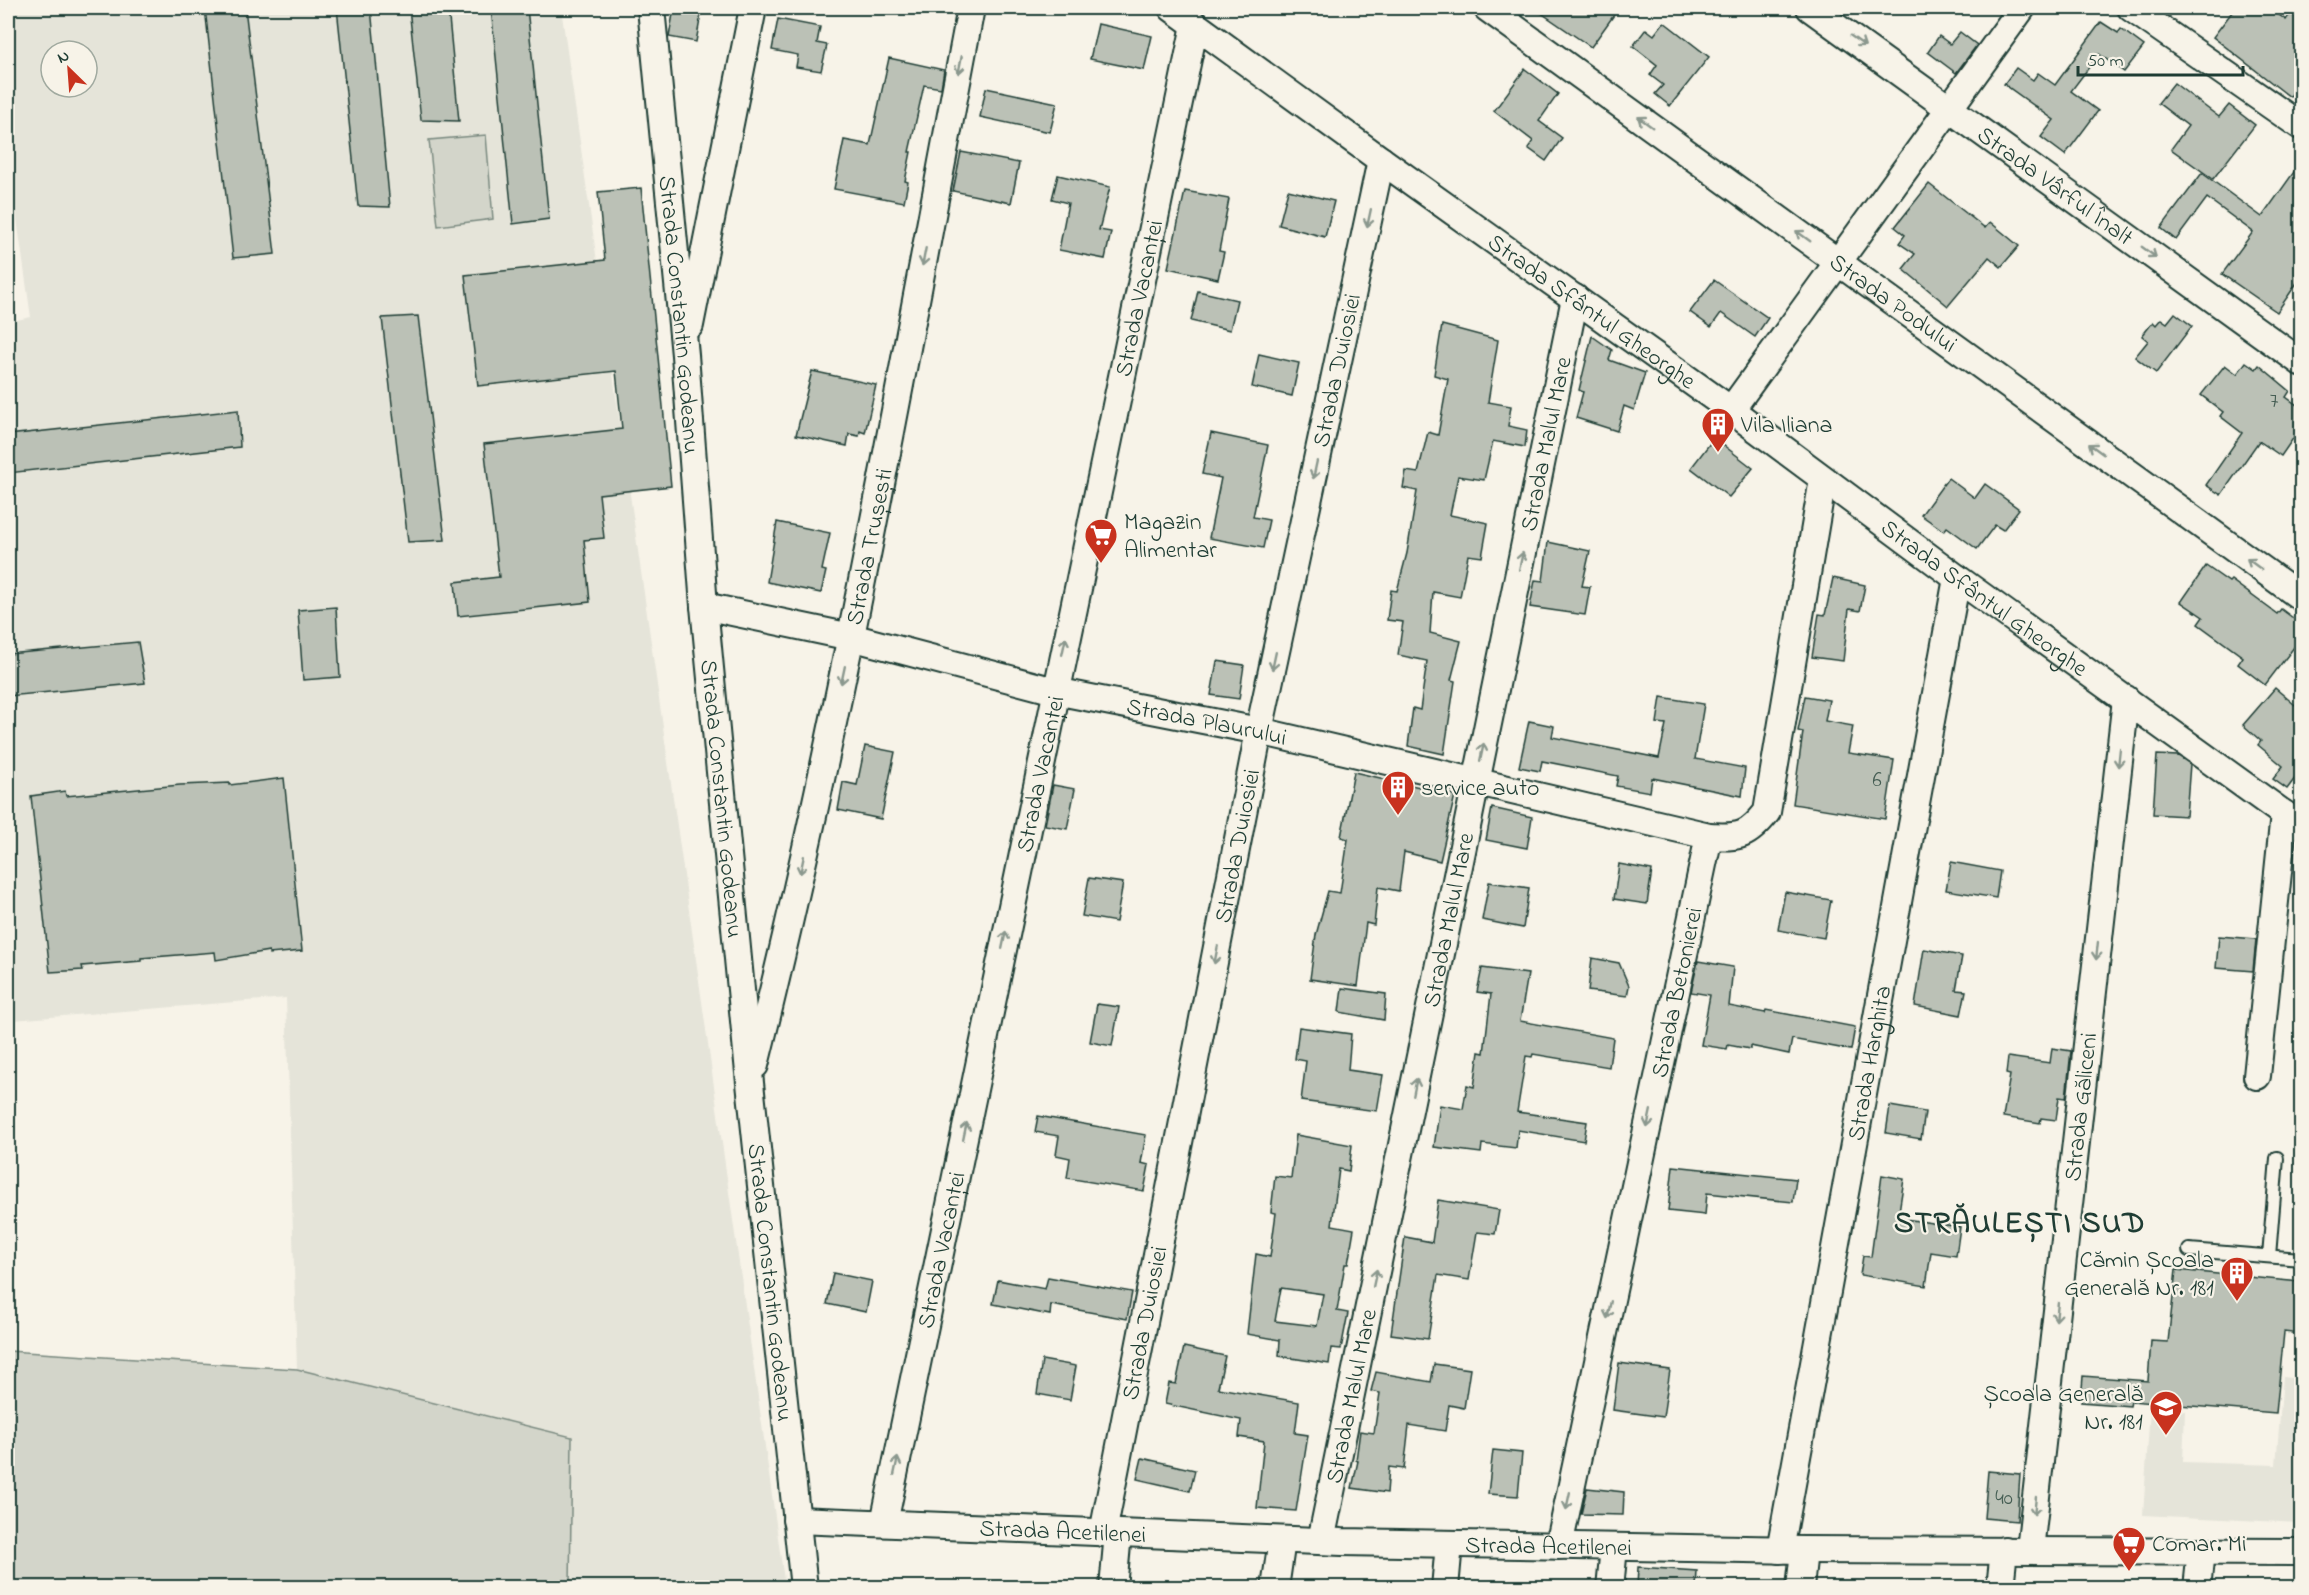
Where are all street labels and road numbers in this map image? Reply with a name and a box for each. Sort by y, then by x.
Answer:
street label: Strada Vârful Înalt [1969,119,2140,256]
street label: Strada Constantin Godeanu [648,174,707,455]
street label: Strada Vacanței [1107,217,1174,380]
street label: Strada Sfântul Gheorghe [1479,226,1702,400]
street label: Strada Podului [1821,246,1963,363]
street label: Strada Duiosiei [1305,291,1372,451]
street label: Strada Malul Mare [1513,354,1583,535]
street label: Strada Trușești [839,466,904,628]
street label: Strada Sfântul Gheorghe [1872,512,2094,687]
street label: Strada Constantin Godeanu [689,658,751,940]
street label: Strada Plaurului [1123,690,1290,757]
street label: Strada Vacanței [1009,693,1075,856]
street label: Strada Duiosiei [1207,766,1271,926]
street label: Strada Malul Mare [1415,830,1485,1011]
street label: Strada Betonierei [1643,904,1713,1081]
street label: Strada Harghita [1840,983,1902,1144]
street label: Strada Găliceni [2057,1031,2108,1183]
street label: Strada Constantin Godeanu [737,1142,801,1423]
street label: Strada Vacanței [910,1169,976,1332]
street label: Strada Duiosiei [1114,1243,1178,1403]
street label: Strada Malul Mare [1318,1306,1388,1487]
street label: Strada Acetilenei [979,1512,1147,1554]
street label: Strada Acetilenei [1465,1529,1632,1567]

